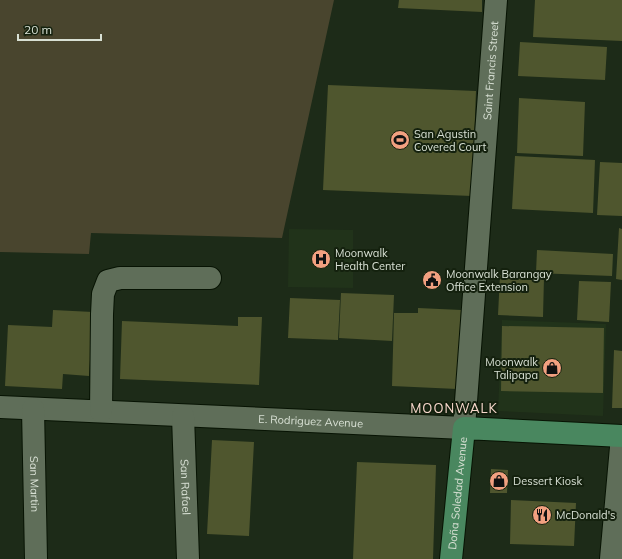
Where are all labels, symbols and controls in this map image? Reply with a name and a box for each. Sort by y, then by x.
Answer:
scale bar [18,16,101,42]
street label: Saint Francis Street [480,20,501,120]
text: 20 m [24,22,52,37]
place label: San Agustin Covered Court [414,127,487,154]
sports icon: San Agustin Covered Court [389,129,411,151]
place label: Moonwalk Health Center [335,246,405,273]
hospital icon: Moonwalk Health Center [310,248,332,270]
place label: Moonwalk Barangay Office Extension [446,267,552,294]
public building icon: Moonwalk Barangay Office Extension [421,269,443,291]
place label: Moonwalk Talipapa [485,355,538,382]
shop icon: Moonwalk Talipapa [541,357,563,379]
district label: MOONWALK [410,400,498,416]
street label: E. Rodriguez Avenue [258,412,363,430]
street label: Doña Soledad Avenue [445,436,470,550]
street label: San Martin [27,456,42,512]
street label: San Rafael [178,459,193,515]
shop icon: Dessert Kiosk [488,470,510,492]
place label: Dessert Kiosk [513,474,582,488]
restaurant icon: McDonald's [531,504,553,526]
place label: McDonald's [556,508,616,522]

